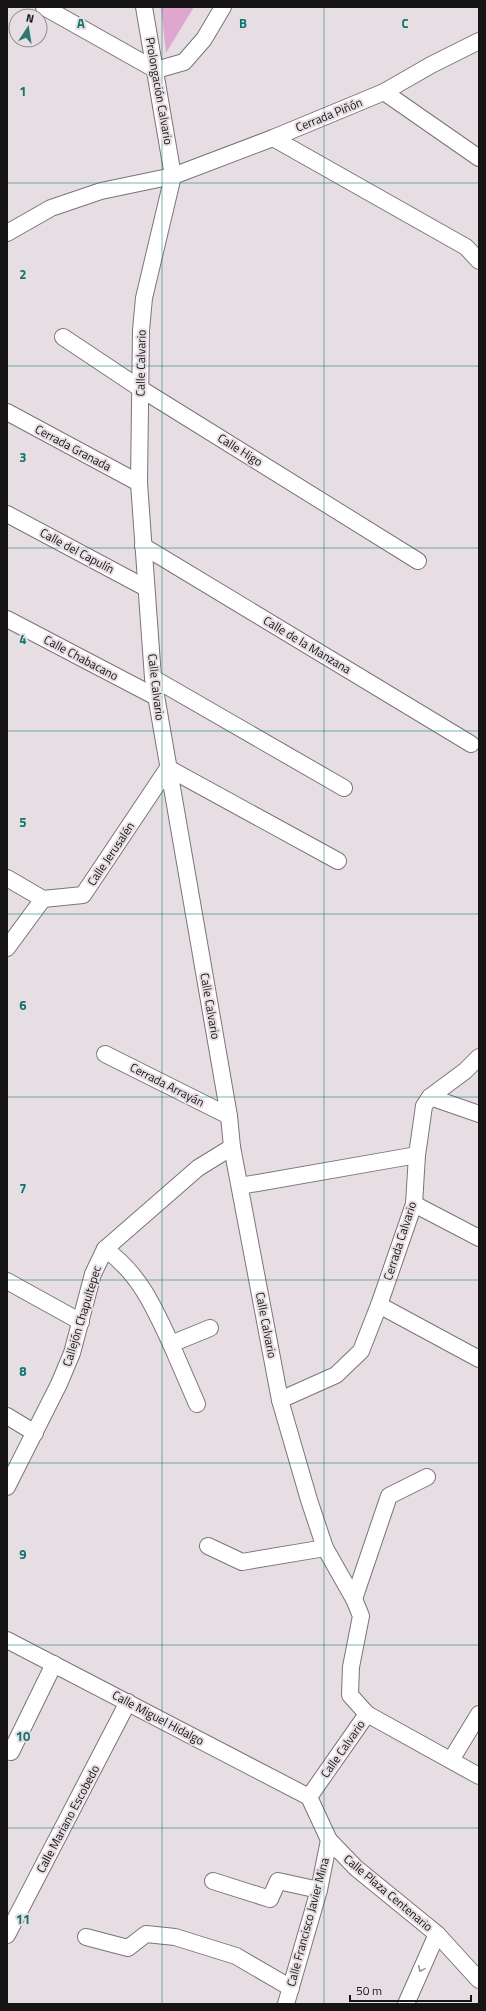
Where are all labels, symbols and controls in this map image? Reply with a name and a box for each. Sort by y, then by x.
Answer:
north arrow [8,8,48,48]
text: N [25,10,35,27]
text: A [77,13,85,33]
text: B [239,13,247,33]
text: C [401,13,409,33]
street label: Prolongación Calvario [141,36,178,146]
text: 1 [19,81,27,101]
street label: Cerrada Piñón [292,92,365,137]
text: 2 [19,264,27,284]
street label: Calle Calvario [130,329,151,397]
street label: Cerrada Granada [32,419,115,476]
street label: Calle Higo [214,428,267,471]
text: 3 [19,447,27,467]
street label: Calle del Capulín [37,523,118,578]
street label: Calle de la Manzana [260,611,355,678]
text: 4 [19,629,27,649]
street label: Calle Chabacano [41,630,122,685]
street label: Calle Calvario [143,653,170,721]
text: 5 [19,812,27,832]
street label: Calle Jerusalén [82,818,139,890]
street label: Calle Calvario [195,971,226,1041]
text: 6 [19,995,27,1015]
street label: Cerrada Arrayán [127,1058,208,1111]
text: 7 [19,1178,27,1198]
street label: Cerrada Calvario [378,1199,421,1283]
street label: Callejón Chapultepec [57,1263,106,1369]
street label: Calle Calvario [251,1290,282,1360]
text: 8 [19,1361,27,1381]
text: 9 [19,1544,27,1564]
street label: Calle Miguel Hidalgo [109,1685,208,1750]
street label: Calle Calvario [316,1716,370,1782]
text: 10 [16,1726,30,1746]
street label: Calle Mariano Escobedo [31,1761,104,1876]
street label: Calle Plaza Centenario [339,1849,437,1936]
street label: Calle Francisco Javier Mina [281,1855,334,1989]
text: 11 [16,1909,30,1929]
one-way arrow [418,1965,426,1972]
scale bar [350,1977,471,2003]
text: 50 m [356,1981,382,2000]

